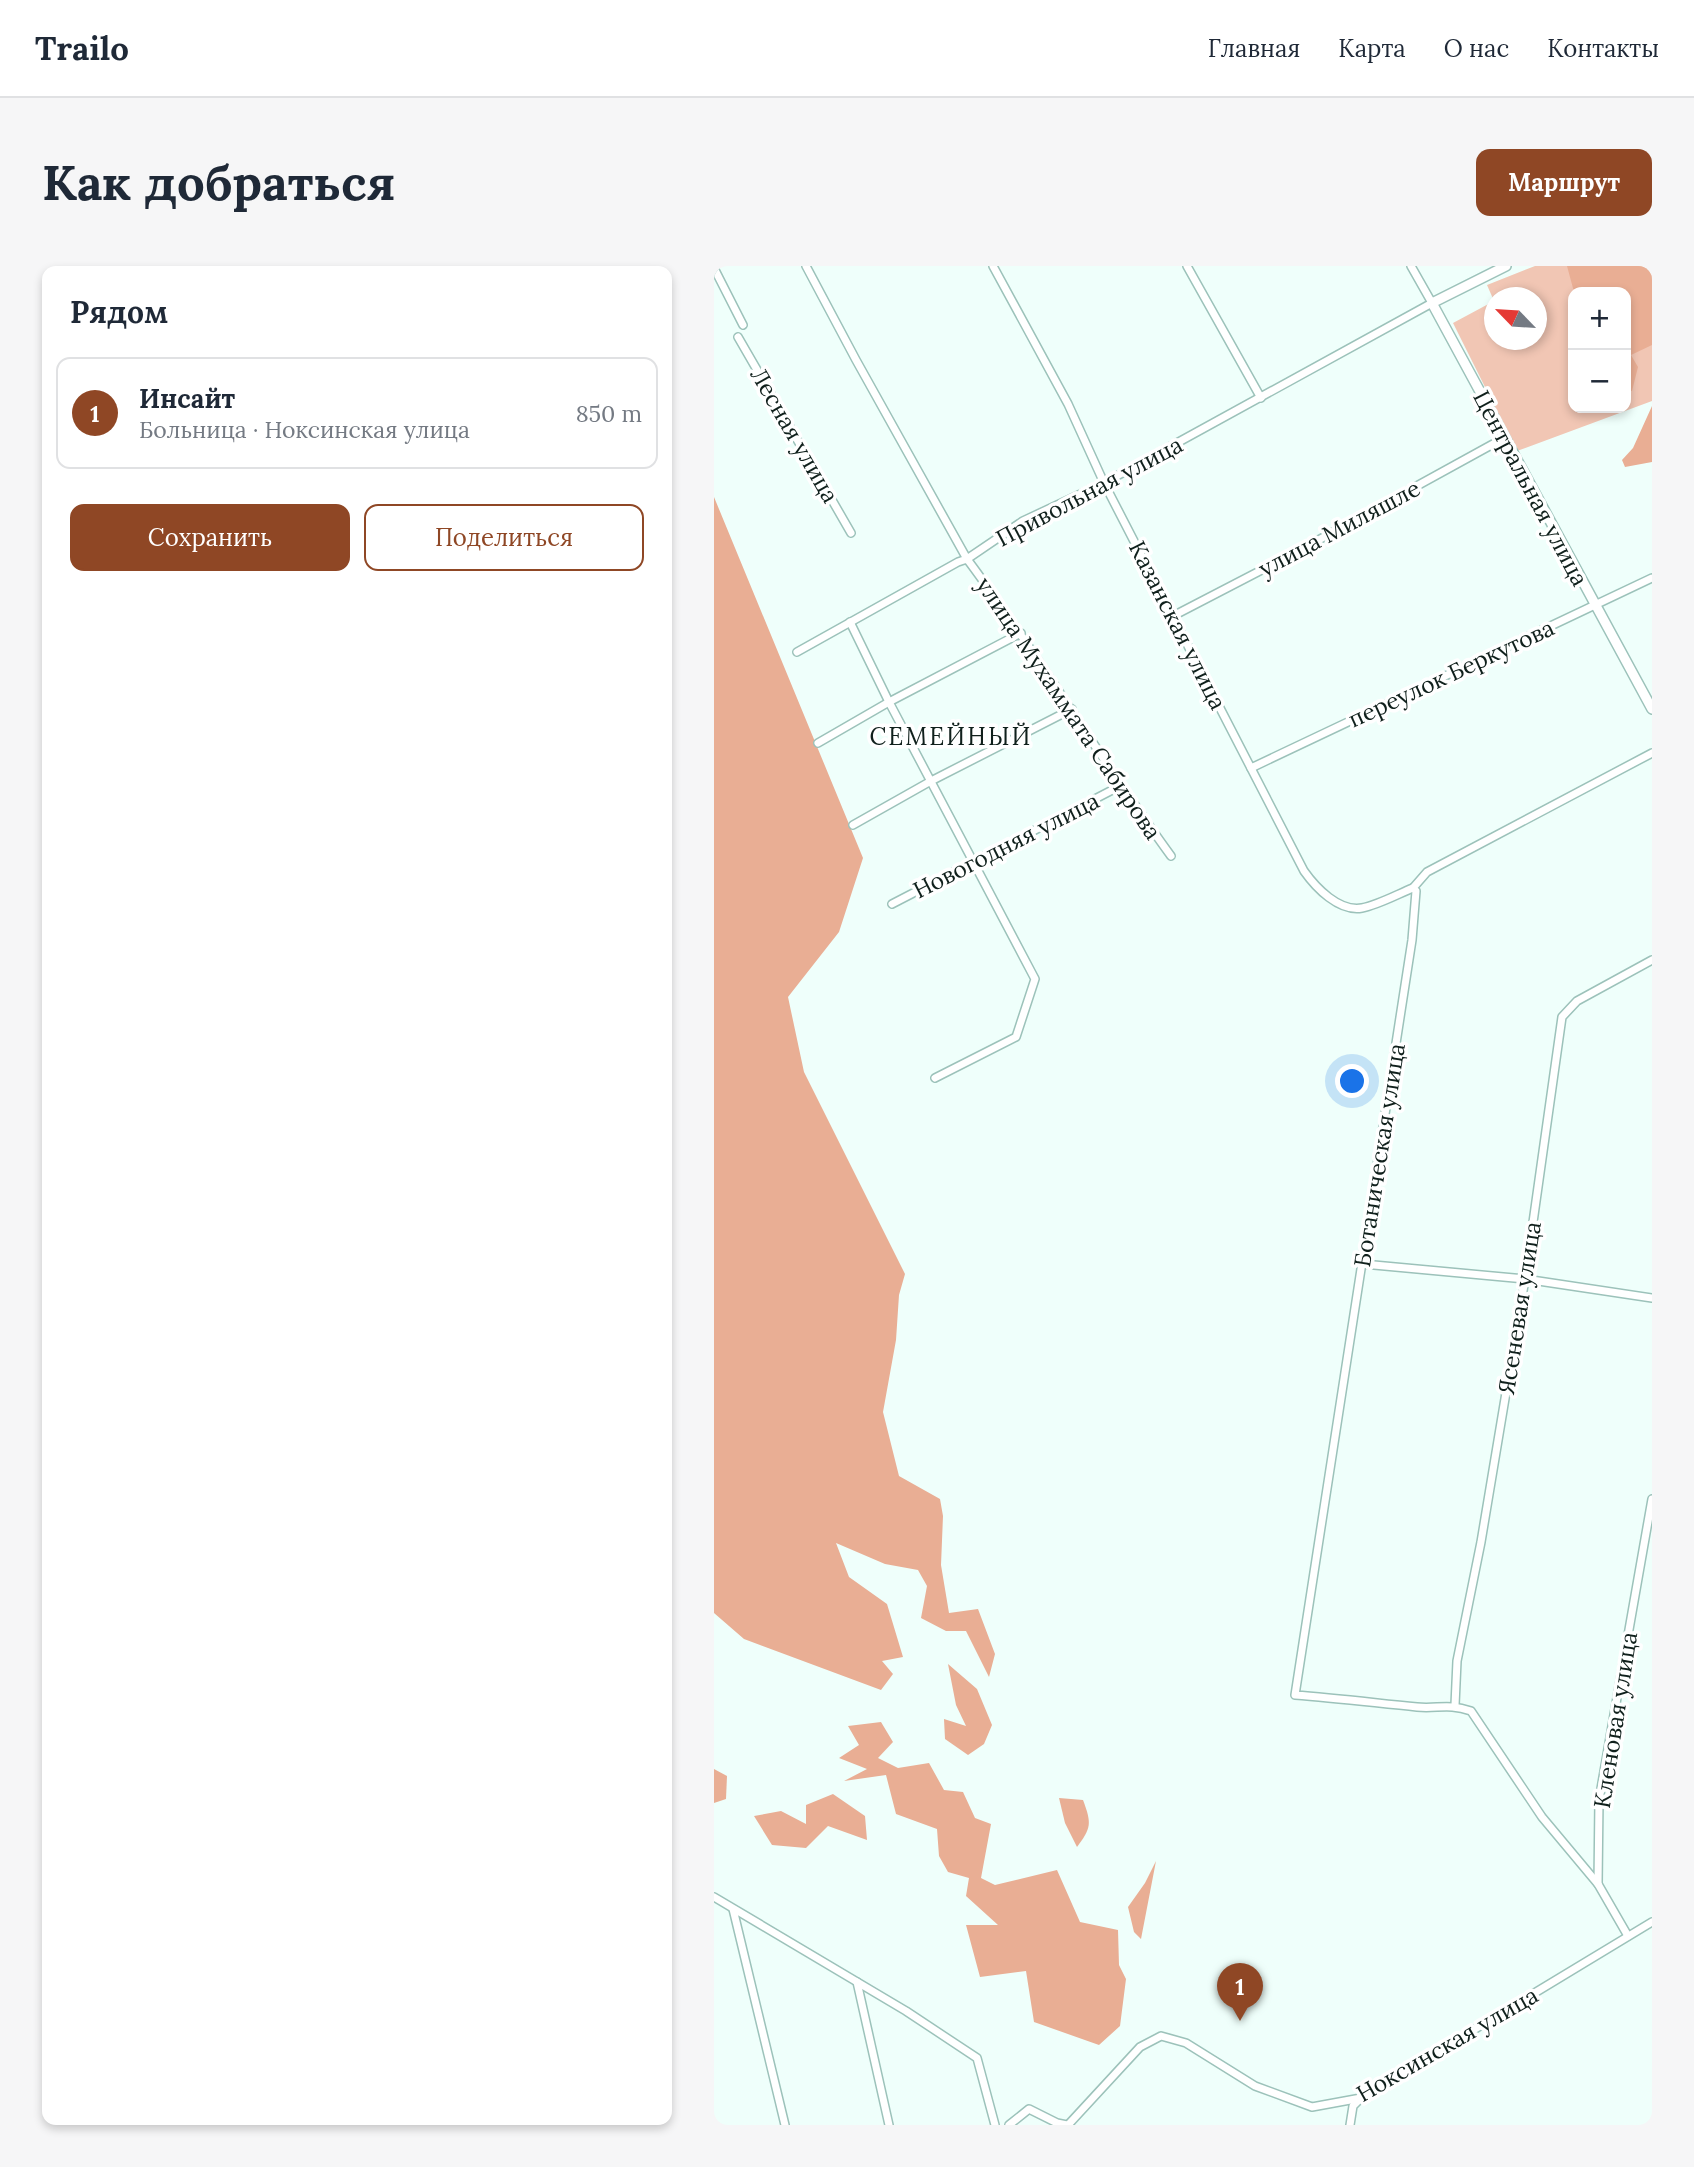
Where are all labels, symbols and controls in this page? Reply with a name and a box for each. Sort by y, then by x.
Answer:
text: Trailo [35,27,129,69]
text: Главная [1208,33,1300,64]
text: Карта [1338,33,1406,64]
text: О нас [1444,33,1509,64]
text: Контакты [1547,33,1659,64]
button: Маршрут [1476,149,1652,216]
text: Как добраться [42,151,396,213]
north arrow [1484,287,1547,350]
map controls [1568,287,1631,413]
button: + [1568,287,1631,350]
text: Рядом [70,293,168,331]
button: − [1568,350,1631,413]
street label: Лесная улица [745,362,845,508]
text: Инсайт [139,382,235,415]
street label: Центральная улица [1467,385,1595,591]
text: 1 [90,399,100,428]
text: 850 m [576,399,642,428]
text: Больница · Ноксинская улица [139,415,470,444]
street label: Привольная улица [991,429,1187,552]
street label: улица Миляшле [1253,473,1425,583]
button: Сохранить [70,504,350,571]
button: Поделиться [364,504,644,571]
street label: Казанская улица [1123,536,1233,714]
street label: улица Мухаммата Сабирова [970,571,1168,845]
street label: переулок Беркутова [1343,612,1559,733]
district label: СЕМЕЙНЫЙ [870,721,1032,752]
street label: Новогодняя улица [908,785,1104,904]
street label: Ботаническая улица [1347,1041,1411,1269]
your location [1335,1064,1369,1098]
street label: Ясеневая улица [1491,1219,1547,1397]
street label: Кленовая улица [1587,1630,1643,1810]
pin: 1 [1217,1963,1263,2021]
street label: Ноксинская улица [1351,1980,1543,2108]

